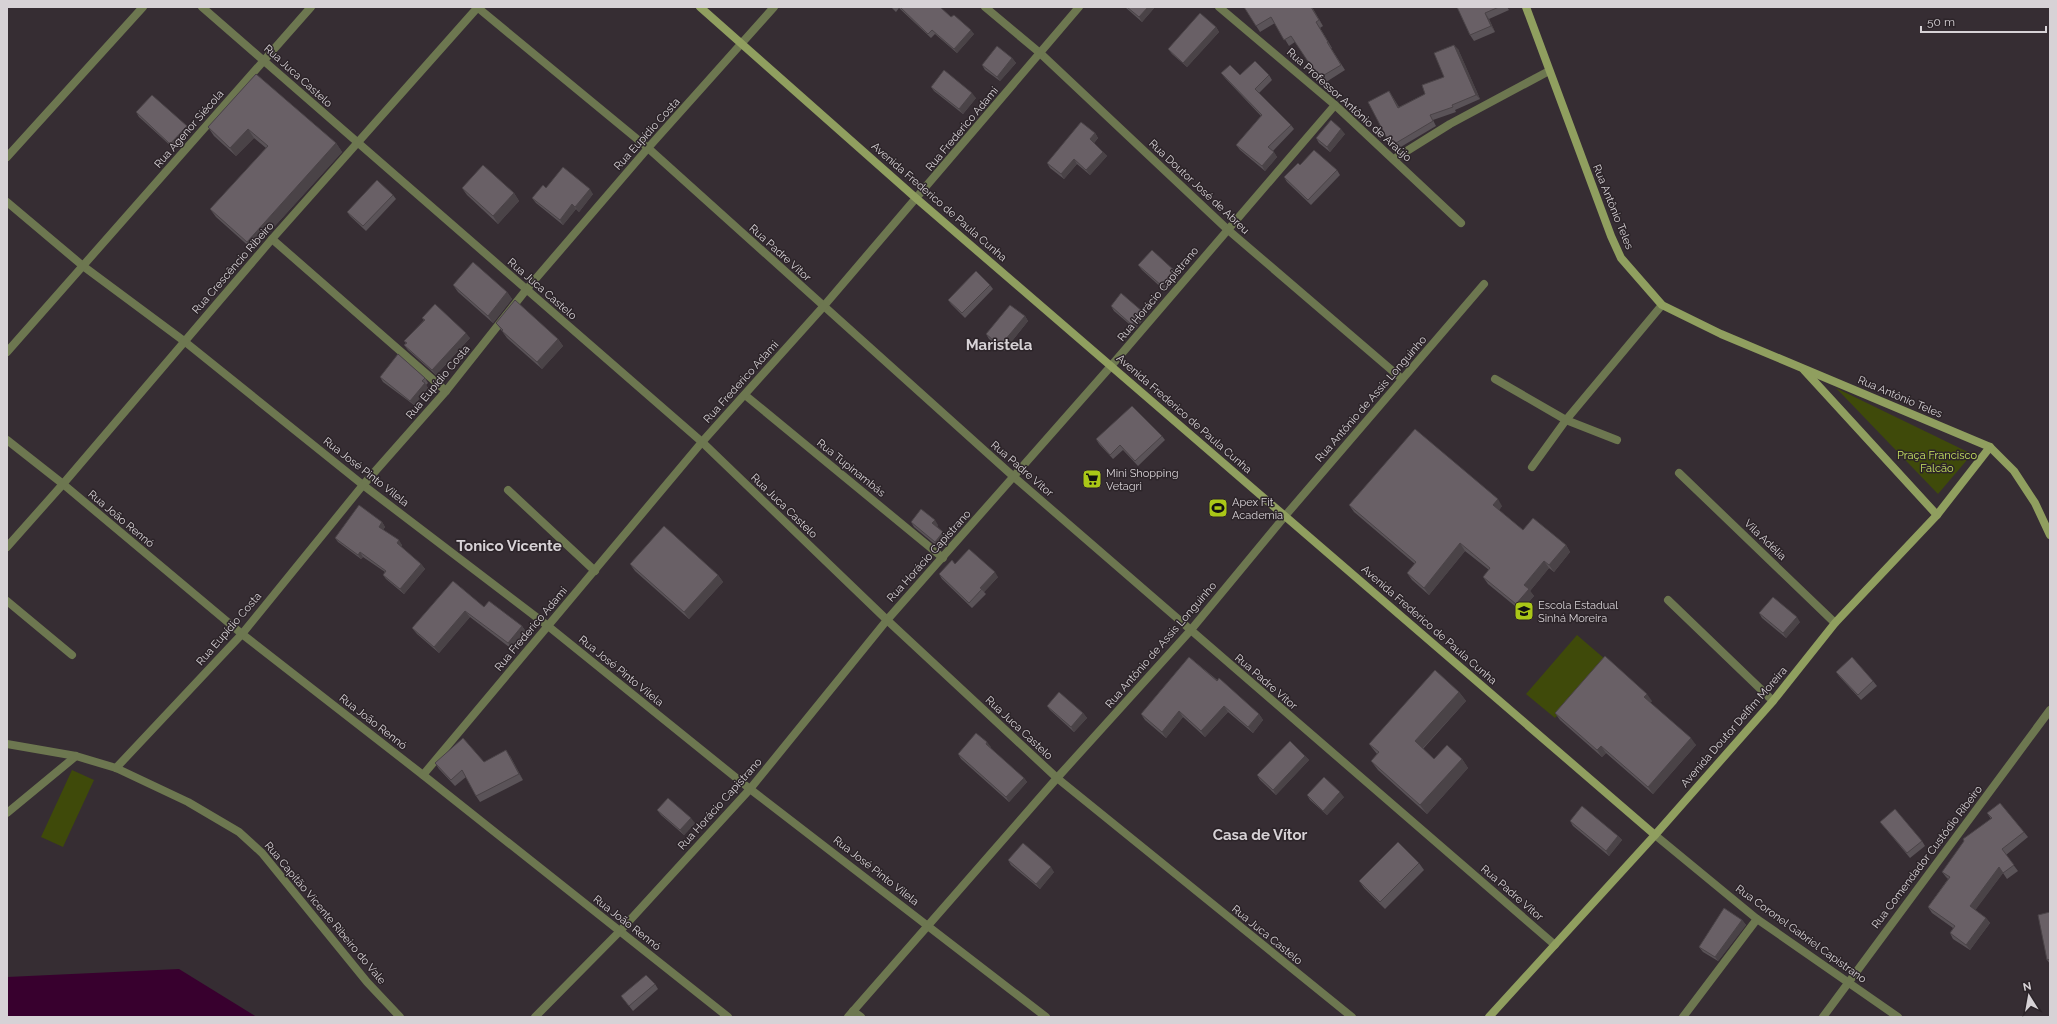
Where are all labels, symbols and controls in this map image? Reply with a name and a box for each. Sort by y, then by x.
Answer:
scale bar [1921,8,2046,34]
text: 50 m [1927,15,1955,29]
street label: Rua Juca Castelo [261,42,335,110]
street label: Rua Professor Antônio de Araújo [1284,46,1414,165]
street label: Rua Frederico Adami [923,84,1001,174]
street label: Rua Agenor Siécola [152,87,226,171]
street label: Rua Eupídio Costa [611,95,683,173]
street label: Rua Doutor José de Abreu [1146,137,1252,237]
street label: Avenida Frederico de Paula Cunha [869,140,1009,264]
street label: Rua Antônio Teles [1590,163,1636,251]
street label: Rua Crescêncio Ribeiro [190,219,277,317]
street label: Rua Padre Vitor [746,222,814,284]
street label: Rua Horácio Capistrano [1115,244,1202,344]
street label: Rua Juca Castelo [505,255,580,323]
street label: Rua Antônio de Assis Longuinho [1313,333,1430,465]
district label: Maristela [966,336,1033,354]
street label: Rua Frederico Adami [701,338,781,426]
street label: Rua Eupídio Costa [403,342,473,422]
street label: Avenida Frederico de Paula Cunha [1114,352,1254,476]
street label: Rua Antônio Teles [1856,373,1944,421]
street label: Rua José Pinto Vilela [321,435,411,509]
street label: Rua Tupinambás [814,436,888,500]
street label: Rua Padre Vitor [988,438,1056,500]
park label: Praça Francisco Falcão [1897,449,1977,475]
place label: Mini Shopping Vetagri [1106,467,1178,493]
supermarket icon: Mini Shopping Vetagri [1081,468,1103,490]
street label: Rua Juca Castelo [748,471,820,541]
street label: Rua João Rennó [85,488,157,551]
place label: Apex Fit Academia [1232,496,1283,522]
sports icon: Apex Fit Academia [1207,497,1229,519]
street label: Rua Horácio Capistrano [884,507,974,605]
street label: Vila Adélia [1741,517,1789,563]
district label: Tonico Vicente [456,537,562,555]
street label: Avenida Frederico de Paula Cunha [1359,563,1499,687]
street label: Rua Antônio de Assis Longuinho [1103,579,1220,711]
street label: Rua Frederico Adami [492,584,570,674]
street label: Rua Eupídio Costa [194,590,264,668]
place label: Escola Estadual Sinhá Moreira [1538,599,1618,625]
school or university icon: Escola Estadual Sinhá Moreira [1513,600,1535,622]
street label: Rua José Pinto Vilela [576,633,666,709]
street label: Rua Padre Vitor [1232,651,1300,713]
street label: Avenida Doutor Delfim Moreira [1678,664,1790,790]
street label: Rua João Rennó [337,692,410,753]
street label: Rua Juca Castelo [983,694,1056,763]
street label: Rua Horácio Capistrano [675,755,765,853]
street label: Rua Comendador Custódio Ribeiro [1869,783,1985,931]
district label: Casa de Vítor [1213,826,1307,844]
street label: Rua José Pinto Vilela [831,834,921,908]
street label: Rua Capitão Vicente Ribeiro do Vale [262,839,389,987]
street label: Rua Padre Vitor [1478,862,1546,924]
street label: Rua Coronel Gabriel Capistrano [1733,882,1869,986]
street label: Rua João Rennó [591,893,664,954]
street label: Rua Juca Castelo [1229,903,1305,968]
north arrow [2009,976,2049,1016]
text: N [2022,979,2033,994]

